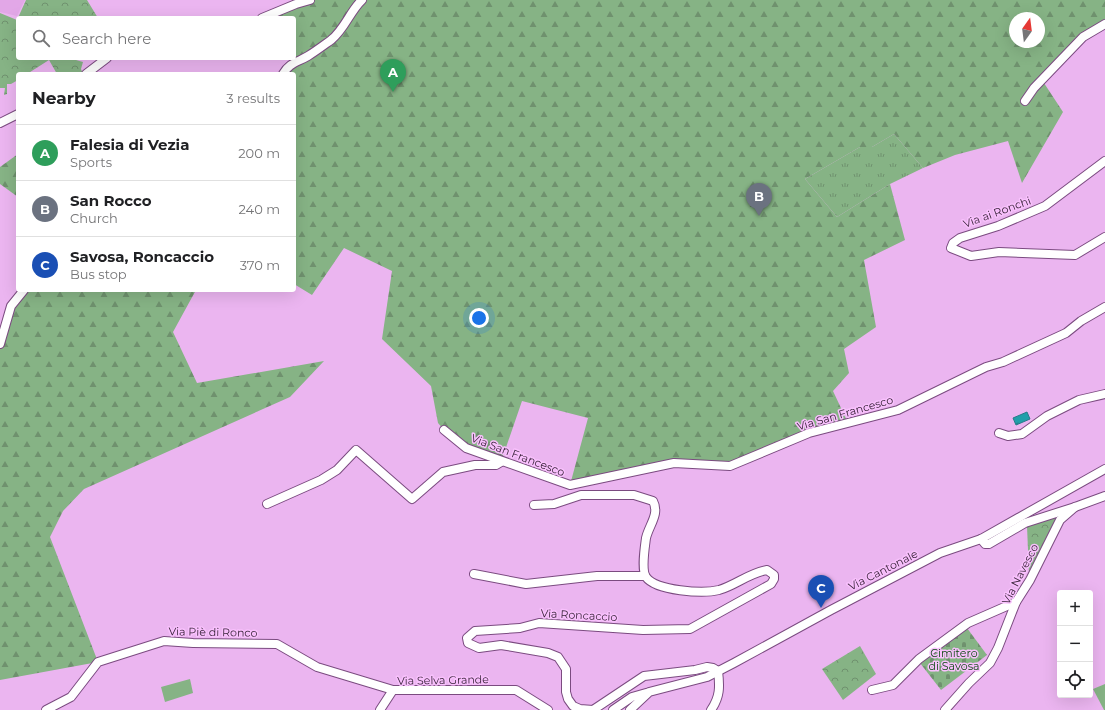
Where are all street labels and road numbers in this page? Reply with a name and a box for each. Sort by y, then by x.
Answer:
street label: Via ai Ronchi [961,193,1033,231]
street label: Via San Francesco [795,393,895,433]
street label: Via San Francesco [469,431,567,479]
street label: Via Navesco [999,541,1041,607]
street label: Via Cantonale [846,546,920,594]
street label: Via Roncaccio [540,606,618,624]
street label: Via Piè di Ronco [168,624,258,640]
street label: Via Selva Grande [397,672,489,688]

